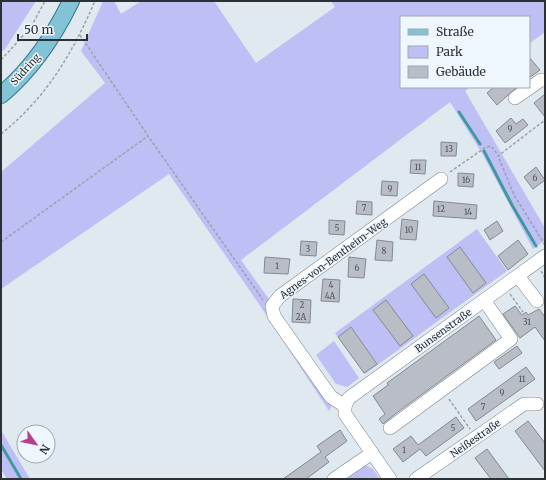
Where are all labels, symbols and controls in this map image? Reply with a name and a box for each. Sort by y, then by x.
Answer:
scale bar [18,16,87,42]
legend [400,16,530,88]
text: 50 m [24,22,53,37]
text: Straße [436,24,474,39]
text: Park [436,44,463,59]
street label: Südring [8,51,43,88]
text: Gebäude [436,64,486,79]
house number: 9 [508,124,513,134]
house number: 13 [445,144,453,154]
house number: 11 [415,162,422,172]
house number: 6 [533,173,538,183]
house number: 16 [462,175,470,185]
house number: 9 [388,184,393,194]
house number: 7 [362,203,367,213]
house number: 12 [437,204,445,214]
house number: 14 [464,207,472,217]
street label: Agnes-von-Bentheim-Weg [276,215,389,302]
house number: 5 [335,223,340,233]
house number: 10 [405,225,413,235]
house number: 3 [306,244,311,254]
house number: 8 [382,246,387,256]
house number: 1 [275,261,279,271]
house number: 6 [355,263,360,273]
house number: 4 [329,280,334,290]
house number: 4A [325,291,336,301]
house number: 2 [300,300,305,310]
street label: Bunsenstraße [412,306,474,355]
house number: 2A [296,312,307,322]
house number: 31 [523,317,531,327]
house number: 11 [519,374,526,384]
house number: 9 [500,388,505,398]
house number: 7 [481,402,486,412]
street label: Neißestraße [448,416,503,461]
house number: 5 [451,423,456,433]
north arrow [16,424,56,464]
text: N [36,442,53,457]
house number: 1 [402,445,406,455]

